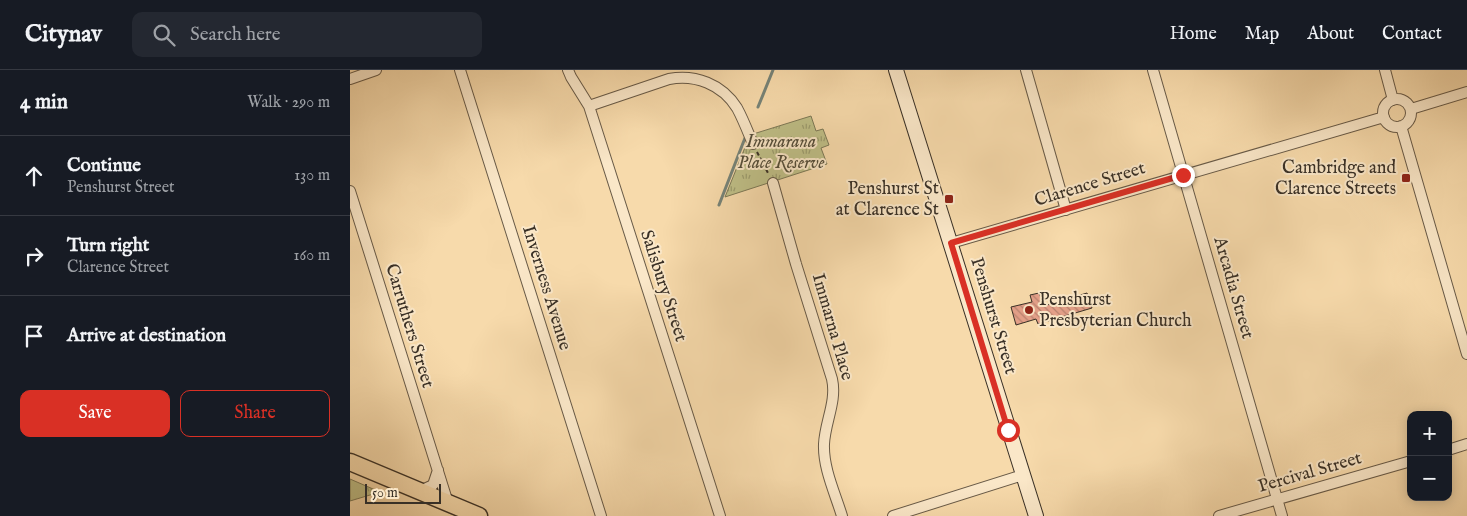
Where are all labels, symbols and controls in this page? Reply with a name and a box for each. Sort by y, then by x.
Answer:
search box [132,12,482,57]
text: Citynav [25,19,102,50]
icon: search [150,21,178,49]
text: Search here [190,23,281,47]
text: Home [1170,23,1217,46]
text: Map [1245,23,1279,46]
text: About [1307,23,1354,46]
text: Contact [1382,23,1442,46]
text: 4 min [20,89,68,116]
text: Walk · 290 m [247,93,330,113]
park label: Immarana Place Reserve [737,131,825,175]
text: Continue [67,154,141,178]
street label: Clarence Street [1032,157,1148,213]
place label: Cambridge and Clarence Streets [1275,157,1396,201]
icon: ahead [20,162,48,190]
route end [1172,164,1195,187]
text: 130 m [294,166,330,186]
marker: Cambridge and Clarence Streets [1400,172,1412,184]
text: Penshurst Street [67,178,174,198]
place label: Penshurst St at Clarence St [836,178,939,222]
marker: Penshurst St at Clarence St [943,193,955,205]
street label: Inverness Avenue [516,223,576,353]
street label: Salisbury Street [634,227,692,345]
street label: Arcadia Street [1207,233,1259,342]
text: Turn right [67,234,149,258]
icon: right [20,242,48,270]
text: 160 m [294,246,330,266]
street label: Penshurst Street [964,255,1022,377]
text: Clarence Street [67,258,169,278]
street label: Carruthers Street [379,261,439,391]
street label: Immarna Place [806,271,858,383]
place label: Penshurst Presbyterian Church [1039,289,1192,333]
marker: Penshurst Presbyterian Church [1023,304,1035,316]
icon: arrive [20,322,48,350]
text: Arrive at destination [67,324,226,348]
button: Save [20,390,170,437]
button: Share [180,390,330,437]
map controls [1407,411,1452,501]
button: + [1407,411,1452,456]
route start [997,419,1020,442]
street label: Percival Street [1256,447,1364,499]
button: − [1407,456,1452,501]
scale bar [365,481,441,504]
text: 50 m [372,484,398,502]

